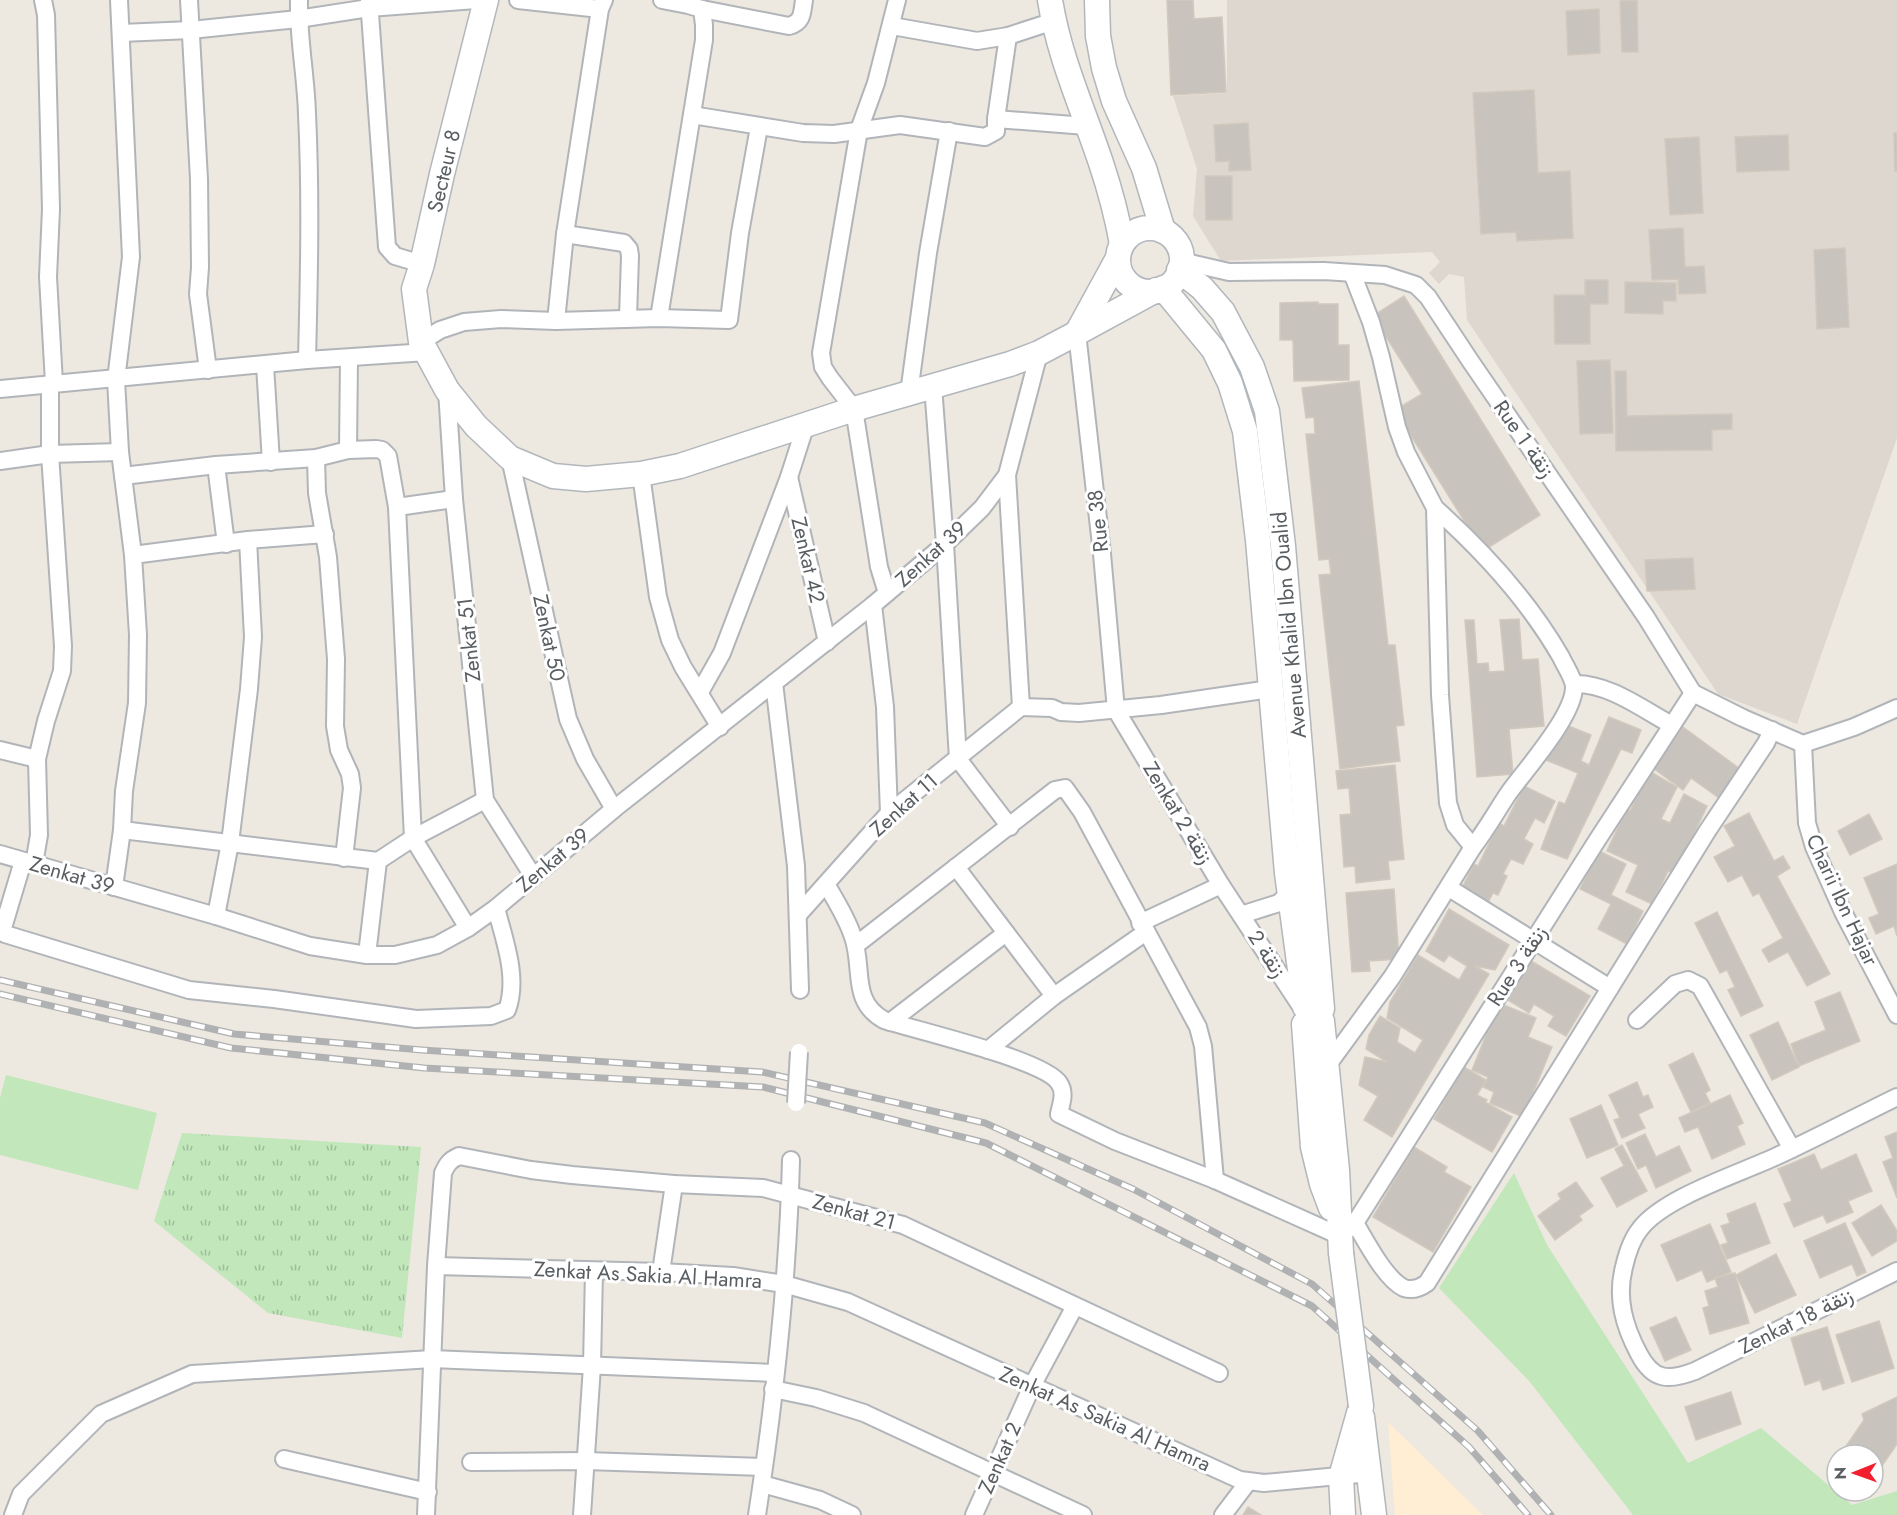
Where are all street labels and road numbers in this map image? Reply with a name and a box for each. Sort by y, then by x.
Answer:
street label: Secteur 8 [420,127,468,215]
street label: Rue 1 زنقة [1486,394,1562,484]
street label: Rue 38 [1080,488,1116,554]
street label: Avenue Khalid Ibn Oualid [1264,510,1314,740]
street label: Zenkat 42 [784,514,832,606]
street label: Zenkat 39 [889,514,973,594]
street label: Zenkat 50 [525,592,573,684]
street label: Zenkat 51 [450,596,488,684]
street label: Zenkat 2 زنقة [1136,756,1220,870]
street label: Zenkat 11 [863,766,945,844]
street label: Zenkat 39 [510,821,596,899]
street label: Charii Ibn Hajar [1798,829,1886,971]
street label: Zenkat 39 [26,849,118,901]
street label: Rue 3 زنقة [1480,920,1554,1012]
street label: زنقة 2 [1240,924,1294,984]
street label: Zenkat 21 [809,1187,899,1237]
street label: Zenkat As Sakia Al Hamra [533,1254,763,1296]
street label: Zenkat 18 زنقة [1734,1280,1858,1362]
street label: Zenkat As Sakia Al Hamra [995,1359,1215,1479]
street label: Zenkat 2 [971,1418,1029,1498]

